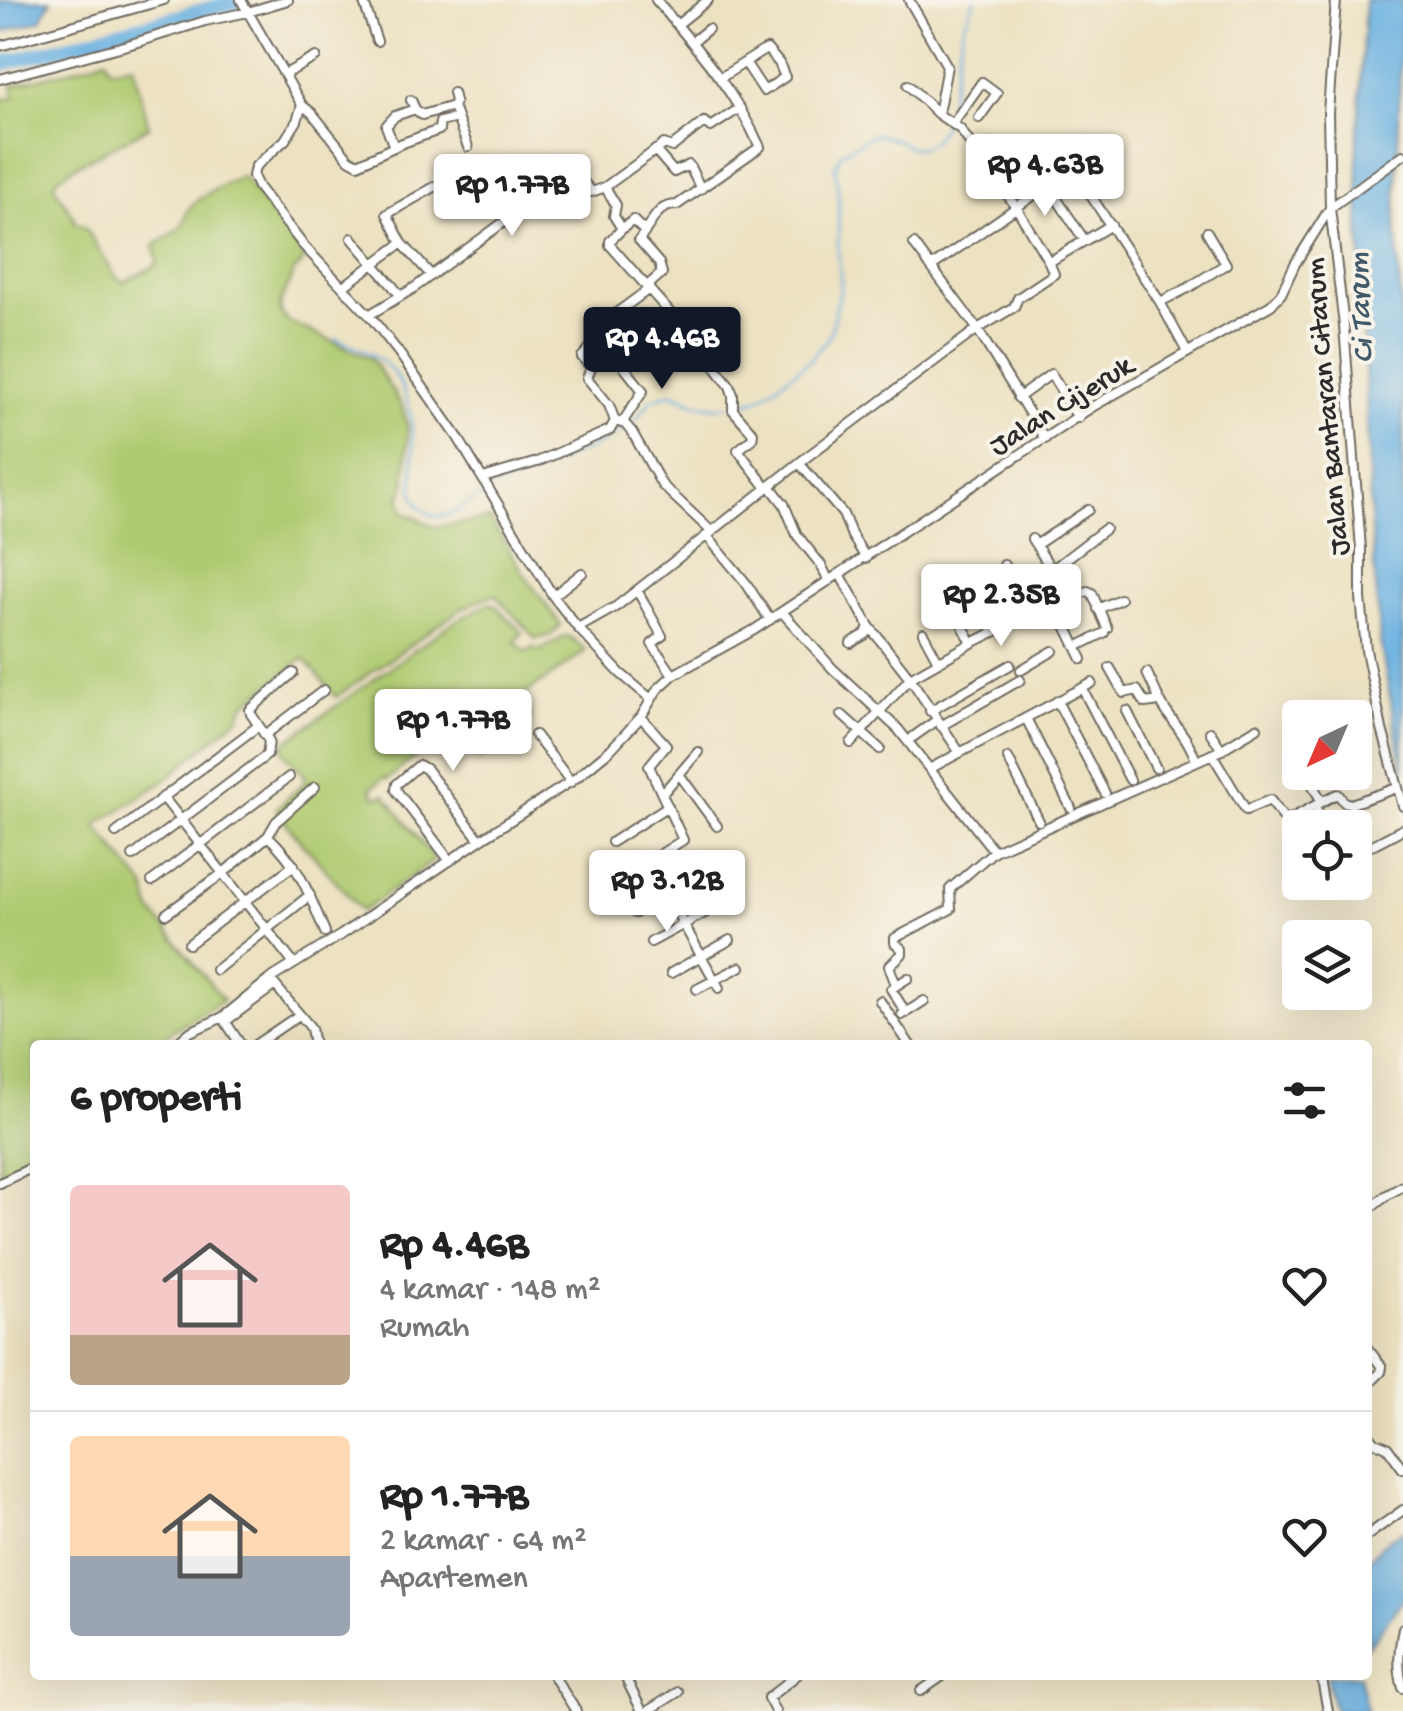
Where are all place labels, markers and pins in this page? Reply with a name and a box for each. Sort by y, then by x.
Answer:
pin: Rp 4.63B [942,134,1148,219]
pin: Rp 1.77B [409,154,615,239]
pin: Rp 4.46B [559,307,765,392]
pin: Rp 2.35B [898,564,1104,649]
pin: Rp 1.77B [350,689,556,774]
pin: Rp 3.12B [564,850,770,935]

